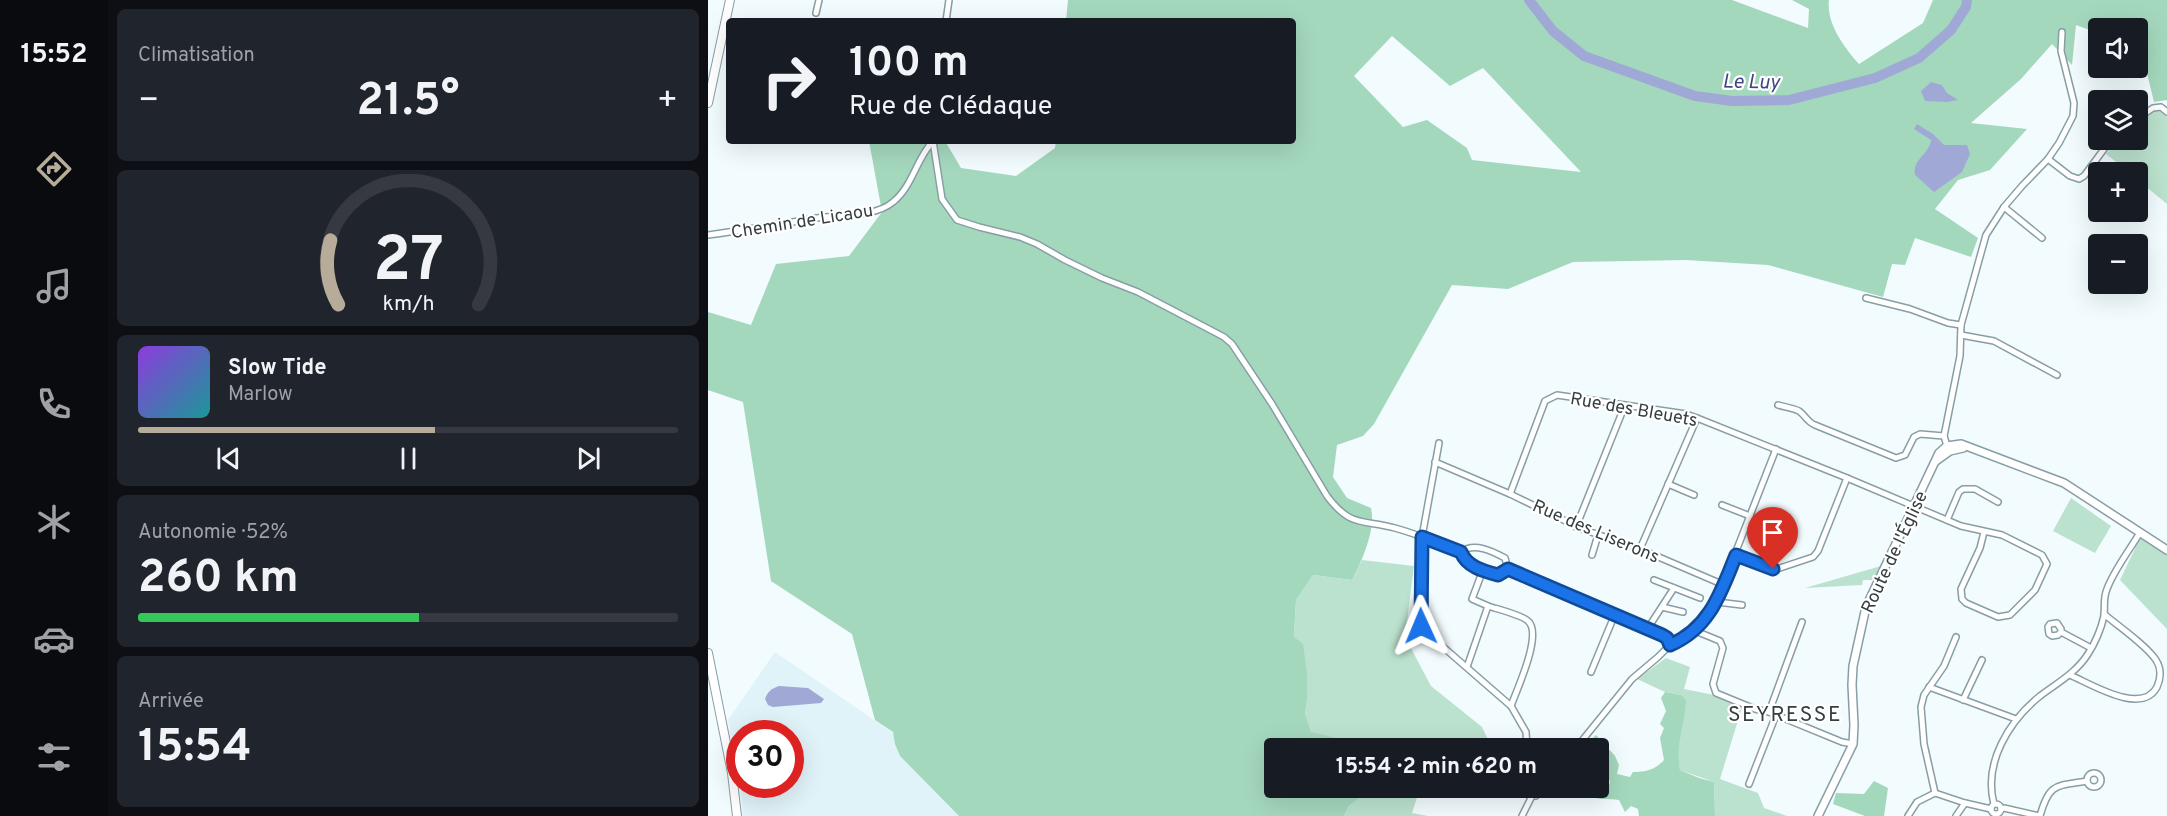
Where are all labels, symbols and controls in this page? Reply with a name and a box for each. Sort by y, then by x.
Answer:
map controls [2088,18,2148,294]
button: sound [2088,18,2148,78]
text: 15:52 [21,38,87,72]
text: 100 m [849,38,968,91]
icon: right [750,42,828,120]
text: Climatisation [138,43,255,69]
water label: Le Luy [1722,70,1782,97]
text: 21.5° [357,74,459,131]
text: − [138,81,159,123]
text: + [657,81,678,123]
text: Rue de Clédaque [849,90,1052,124]
button: layers [2088,90,2148,150]
icon: directions [33,148,75,190]
button: + [2088,162,2148,222]
street label: Chemin de Licaou [730,200,875,245]
text: 27 [372,224,444,303]
button: − [2088,234,2148,294]
icon: music [33,265,75,307]
text: km/h [382,291,434,318]
text: Slow Tide [228,355,327,382]
text: Marlow [228,382,292,408]
icon: phone [33,383,75,425]
street label: Rue des Bleuets [1568,388,1699,433]
icon: previous [212,442,245,475]
icon: pause [392,442,425,475]
icon: next [572,442,605,475]
street label: Route de l'Église [1855,487,1934,617]
street label: Rue des Liserons [1528,495,1662,569]
icon: climate [33,501,75,543]
pin [1747,507,1798,569]
icon: arrive [1756,516,1789,549]
text: Autonomie · 52% [138,520,288,546]
text: 260 km [138,551,299,608]
position arrow [1389,594,1453,658]
icon: car [33,618,75,660]
text: Arrivée [138,689,204,715]
district label: SEYRESSE [1728,702,1842,729]
text: 15:54 [138,720,252,777]
speed limit sign: 30 [726,720,804,798]
icon: filters [33,736,75,778]
text: 15:54 · 2 min · 620 m [1336,754,1537,781]

